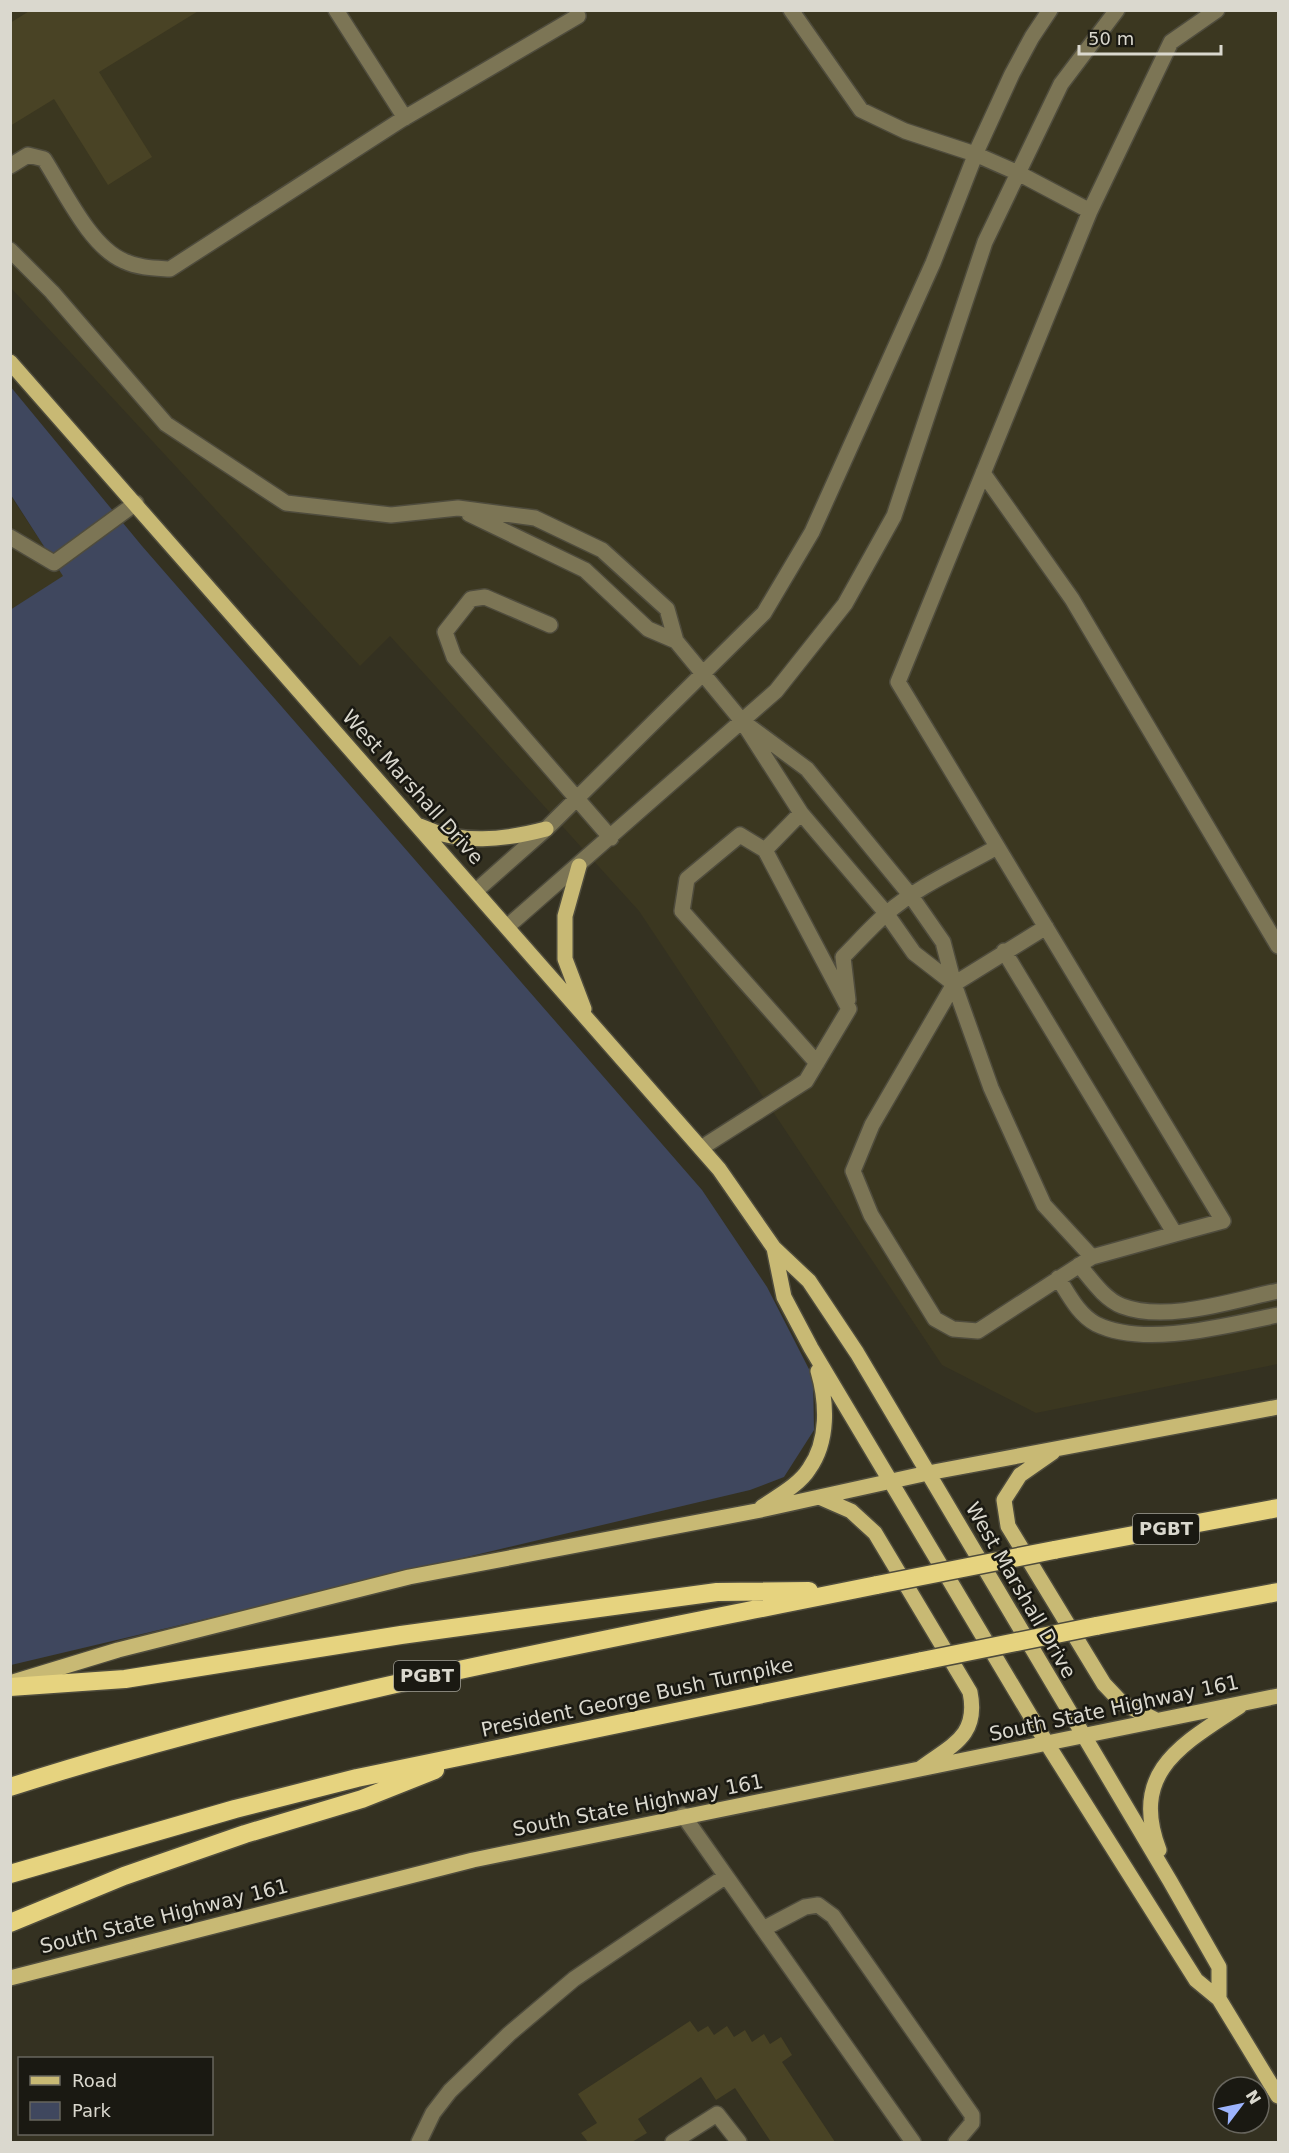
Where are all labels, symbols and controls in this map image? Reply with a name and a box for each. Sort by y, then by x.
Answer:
scale bar [1079,18,1222,56]
text: 50 m [1088,28,1134,49]
street label: West Marshall Drive [337,705,489,869]
street label: West Marshall Drive [961,1498,1081,1682]
road number: PGBT [1133,1514,1199,1544]
street label: President George Bush Turnpike [479,1652,795,1742]
road number: PGBT [394,1661,460,1691]
street label: South State Highway 161 [987,1670,1241,1746]
street label: South State Highway 161 [511,1769,765,1841]
street label: South State Highway 161 [38,1874,290,1958]
legend [18,2057,213,2135]
text: Road [72,2070,117,2091]
north arrow [1211,2075,1271,2135]
text: N [1242,2087,1265,2108]
text: Park [72,2100,111,2121]

